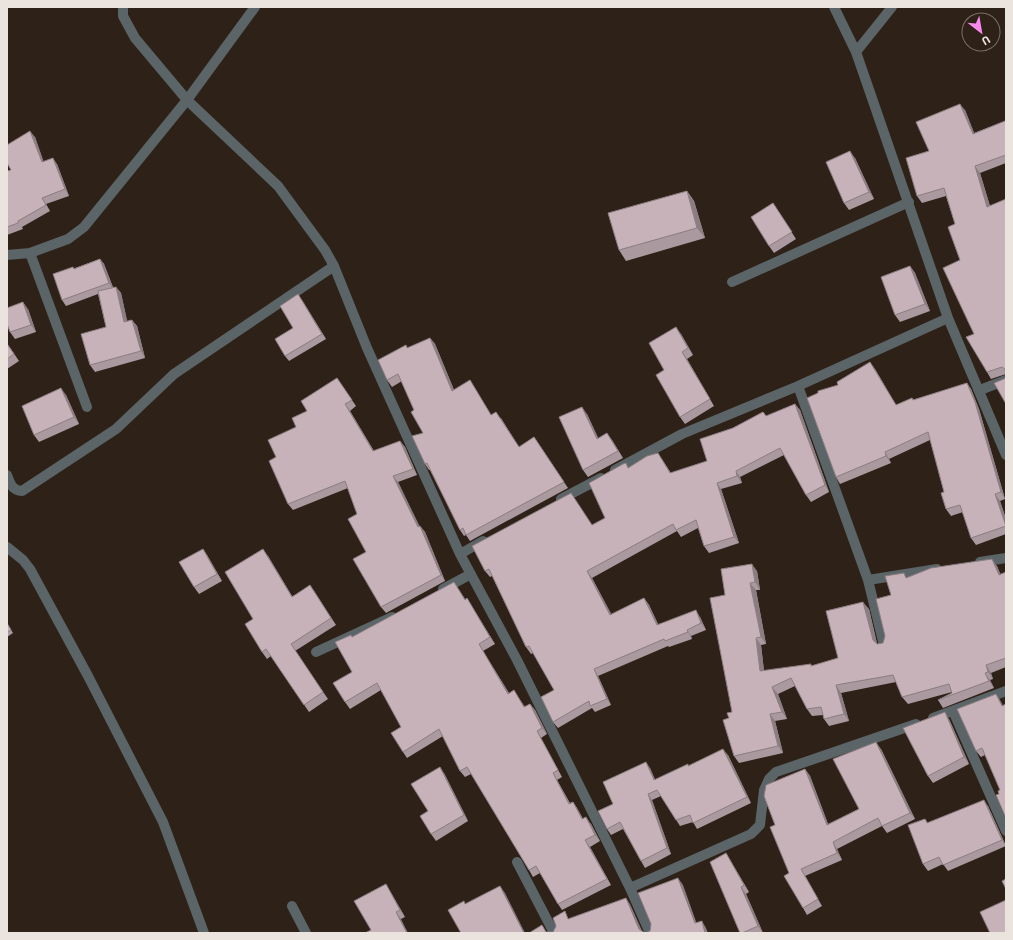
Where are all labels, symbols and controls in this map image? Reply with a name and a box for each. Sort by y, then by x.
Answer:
north arrow [961,12,1001,52]
text: U [980,33,993,49]

